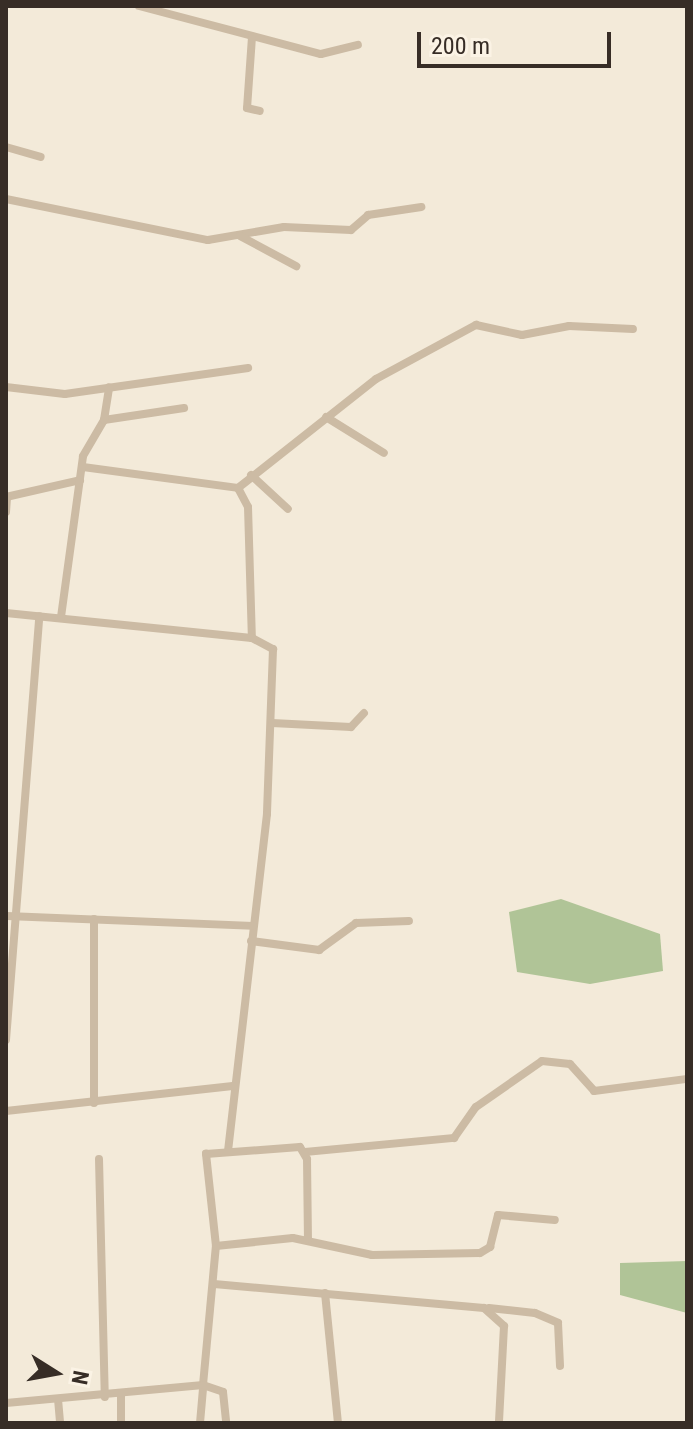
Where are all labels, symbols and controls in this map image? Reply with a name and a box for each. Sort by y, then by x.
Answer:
scale bar [421,16,615,66]
text: 200 m [431,32,490,60]
north arrow [16,1333,96,1413]
text: N [66,1369,94,1387]

